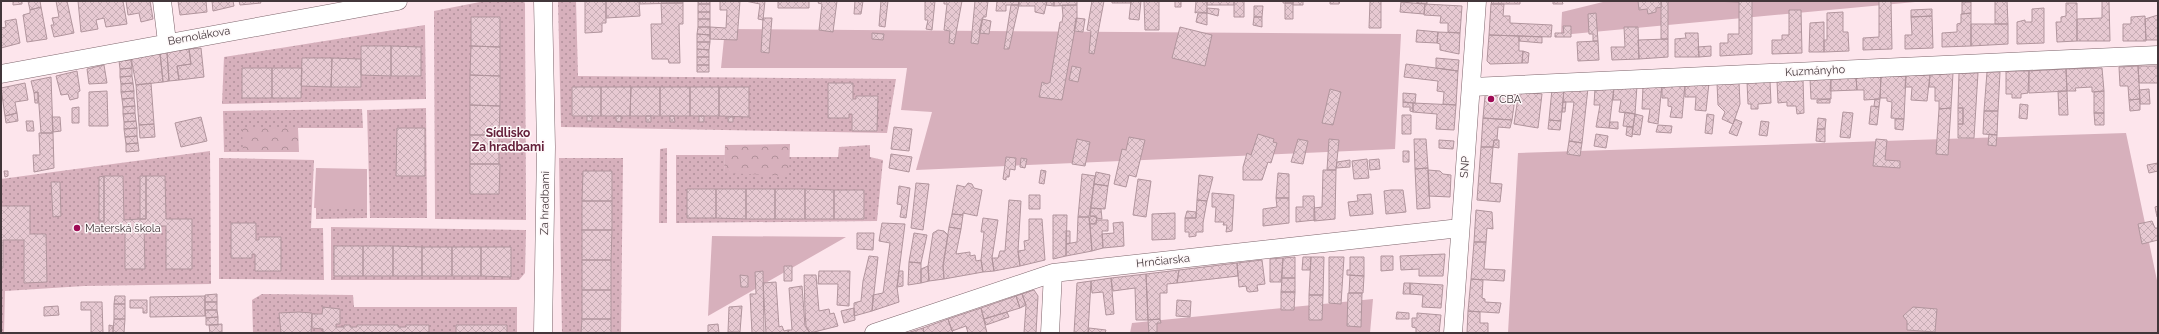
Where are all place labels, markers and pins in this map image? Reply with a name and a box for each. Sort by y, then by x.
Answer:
place label: CBA [1499,93,1522,106]
marker: CBA [1486,94,1496,104]
place label: Materská škola [85,222,161,235]
marker: Materská škola [72,223,82,233]

